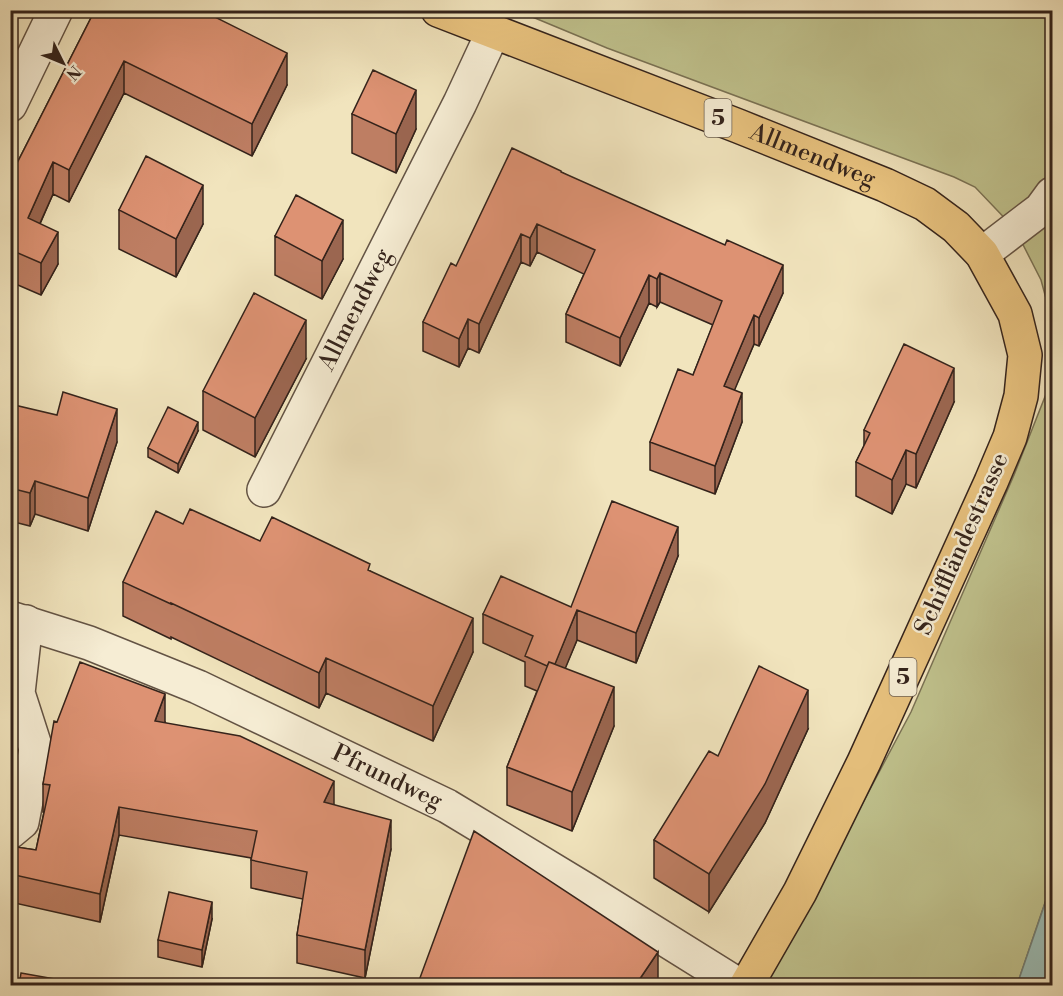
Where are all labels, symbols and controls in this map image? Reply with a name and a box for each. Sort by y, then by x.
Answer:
north arrow [33,33,93,93]
text: N [61,61,85,84]
road number: 5 [704,99,732,137]
street label: Allmendweg [744,117,880,195]
street label: Allmendweg [311,243,399,377]
street label: Schiffländestrasse [908,448,1016,640]
road number: 5 [890,658,916,696]
street label: Pfrundweg [327,738,448,817]

